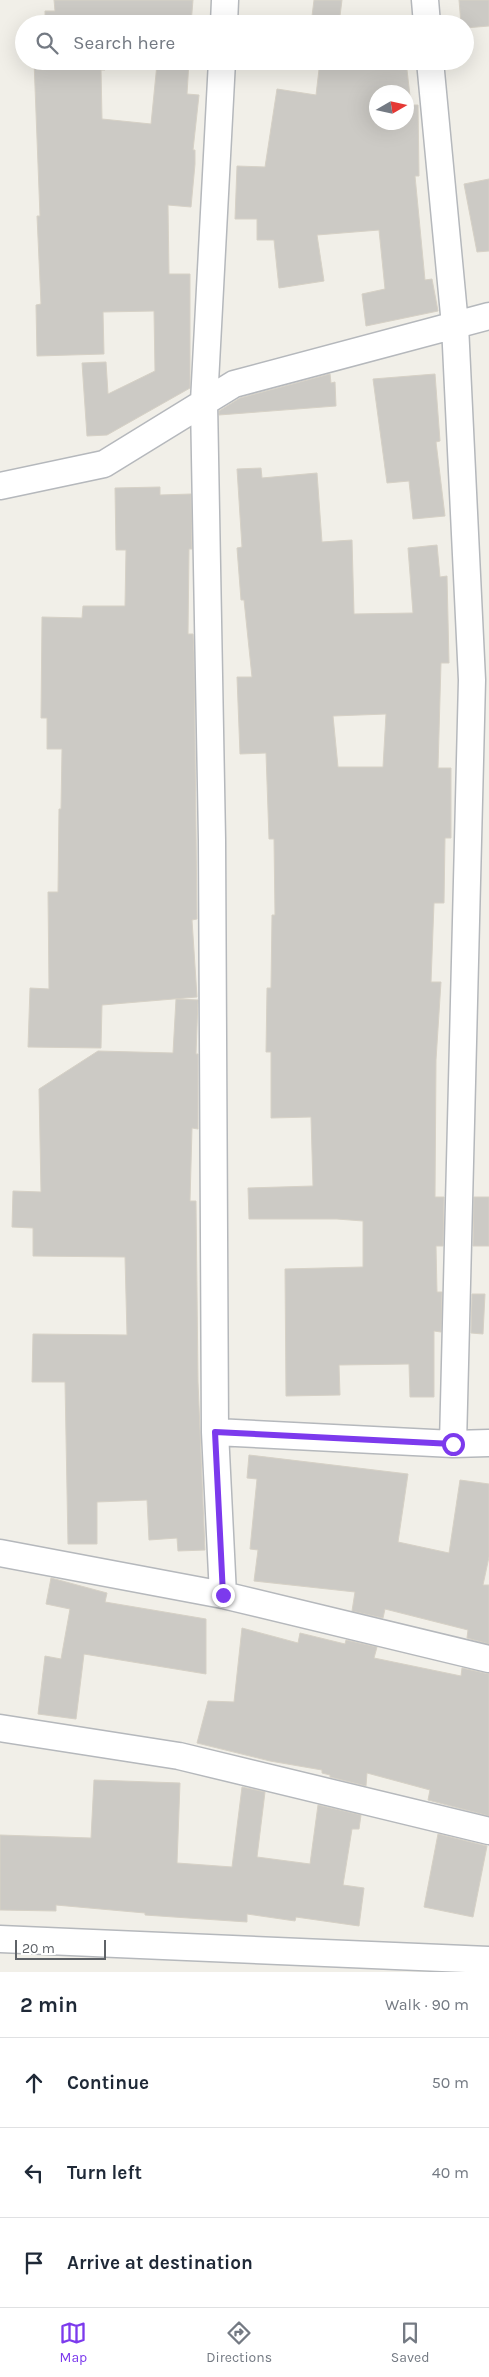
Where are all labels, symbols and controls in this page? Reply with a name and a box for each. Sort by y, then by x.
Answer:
search box [15,15,474,70]
icon: search [33,29,61,57]
text: Search here [73,32,175,54]
north arrow [369,85,414,130]
route start [442,1433,465,1456]
route end [212,1584,235,1607]
scale bar [15,1937,106,1960]
text: 20 m [22,1940,55,1957]
text: 2 min [20,1993,78,2017]
text: Walk · 90 m [385,1995,469,2014]
icon: ahead [20,2069,48,2097]
text: Continue [67,2072,149,2094]
text: 50 m [432,2073,469,2092]
icon: left [20,2159,48,2187]
text: Turn left [67,2162,142,2184]
text: 40 m [432,2163,469,2182]
icon: arrive [20,2249,48,2277]
text: Arrive at destination [67,2252,253,2274]
tab: Map [59,2319,87,2366]
tab: Directions [206,2319,272,2366]
tab: Saved [391,2319,430,2366]

